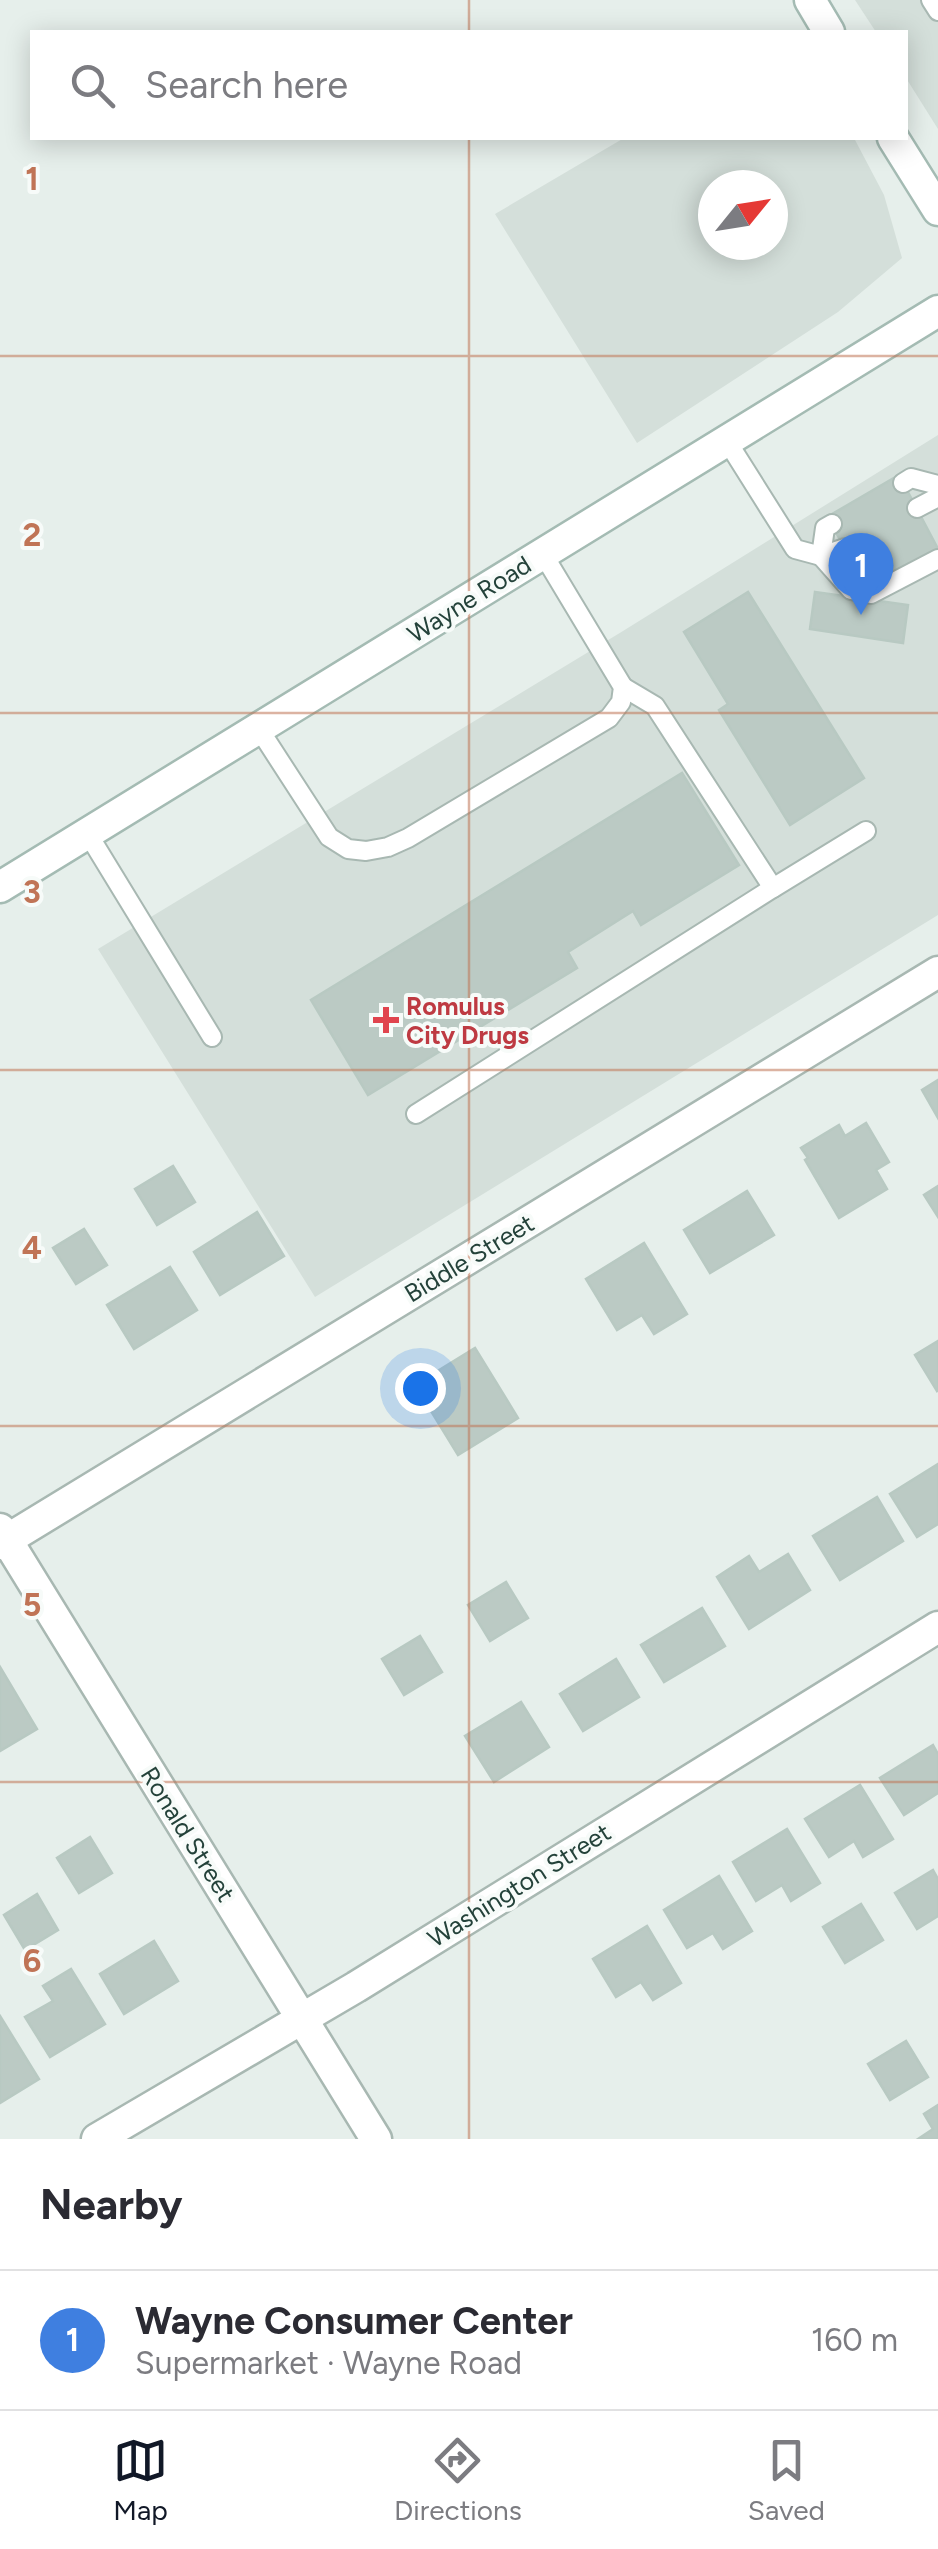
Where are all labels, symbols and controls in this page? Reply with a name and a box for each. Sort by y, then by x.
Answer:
search box [30,30,908,140]
icon: search [65,58,120,113]
text: Search here [145,62,348,108]
text: 1 [25,160,39,198]
north arrow [698,170,788,260]
text: 2 [23,516,41,554]
pin: 1 [828,532,894,615]
street label: Wayne Road [402,549,536,649]
text: 3 [23,873,41,911]
place label: Romulus City Drugs [406,991,529,1050]
marker: Romulus City Drugs [375,1009,397,1031]
street label: Biddle Street [399,1208,539,1308]
text: 4 [22,1229,42,1267]
your location [395,1363,446,1414]
text: 5 [23,1586,41,1624]
street label: Ronald Street [135,1761,241,1907]
street label: Washington Street [422,1817,616,1953]
text: 6 [23,1942,41,1980]
text: Nearby [40,2179,182,2230]
text: Wayne Consumer Center [135,2298,573,2344]
text: 1 [66,2321,79,2359]
text: 160 m [811,2321,898,2359]
text: Supermarket · Wayne Road [135,2344,522,2382]
tab: Map [113,2433,168,2527]
tab: Directions [394,2433,522,2527]
tab: Saved [748,2433,825,2527]

